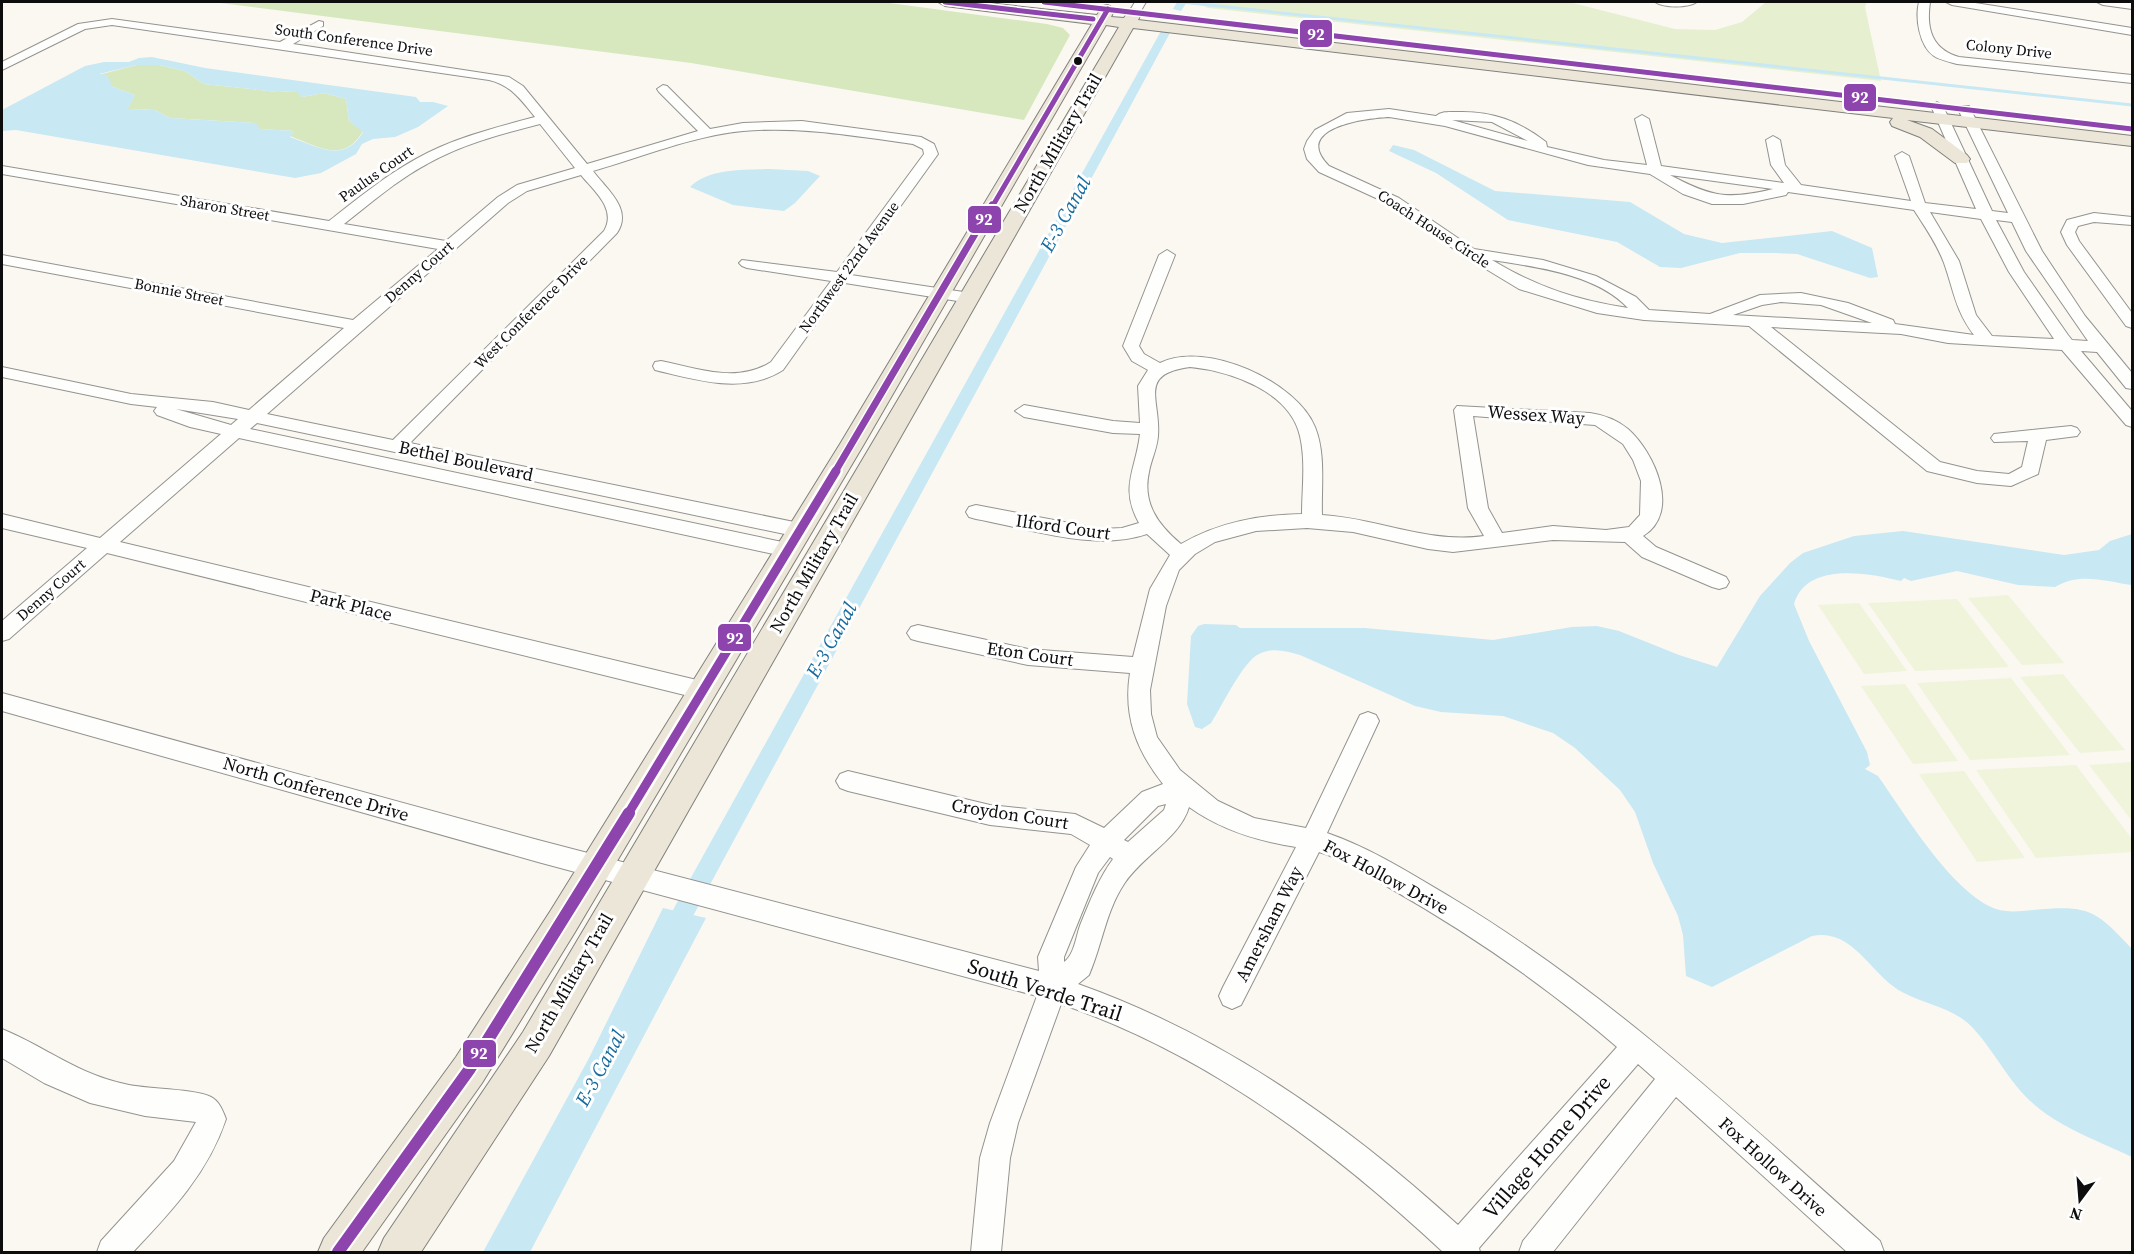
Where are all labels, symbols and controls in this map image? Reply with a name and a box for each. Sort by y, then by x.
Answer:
street label: South Conference Drive [274,18,435,61]
line badge: 92 [1299,19,1333,48]
text: 92 [1307,23,1325,45]
street label: Colony Drive [1965,34,2053,63]
unlabelled marker [1072,55,1084,67]
street label: North Military Trail [1007,68,1108,217]
line badge: 92 [1843,83,1877,112]
text: 92 [1851,86,1869,108]
street label: Paulus Court [334,140,417,207]
water label: E-3 Canal [1032,171,1097,258]
street label: Coach House Circle [1374,184,1495,273]
street label: Sharon Street [179,189,271,226]
street label: Northwest 22nd Avenue [794,196,904,337]
line badge: 92 [967,205,1002,234]
text: 92 [975,208,993,230]
street label: Denny Court [380,236,458,307]
street label: West Conference Drive [469,250,592,373]
street label: Bonnie Street [133,273,226,310]
street label: Wessex Way [1487,399,1586,430]
street label: Bethel Boulevard [396,434,536,487]
street label: North Military Trail [763,488,864,637]
street label: Ilford Court [1014,507,1112,546]
street label: Denny Court [12,554,90,625]
street label: Park Place [307,582,395,627]
water label: E-3 Canal [798,597,863,684]
line badge: 92 [717,623,752,652]
text: 92 [726,627,744,649]
street label: Eton Court [985,635,1075,672]
street label: North Conference Drive [220,750,412,827]
street label: Croydon Court [950,792,1070,835]
street label: Fox Hollow Drive [1319,833,1453,920]
street label: Amersham Way [1229,861,1309,986]
street label: North Military Trail [518,908,619,1057]
street label: South Verde Trail [964,951,1126,1028]
water label: E-3 Canal [568,1025,632,1112]
line badge: 92 [462,1039,497,1068]
text: 92 [470,1042,488,1064]
street label: Village Home Drive [1476,1069,1617,1225]
street label: Fox Hollow Drive [1714,1111,1833,1222]
north arrow [2050,1170,2110,1230]
text: N [2067,1202,2084,1227]

